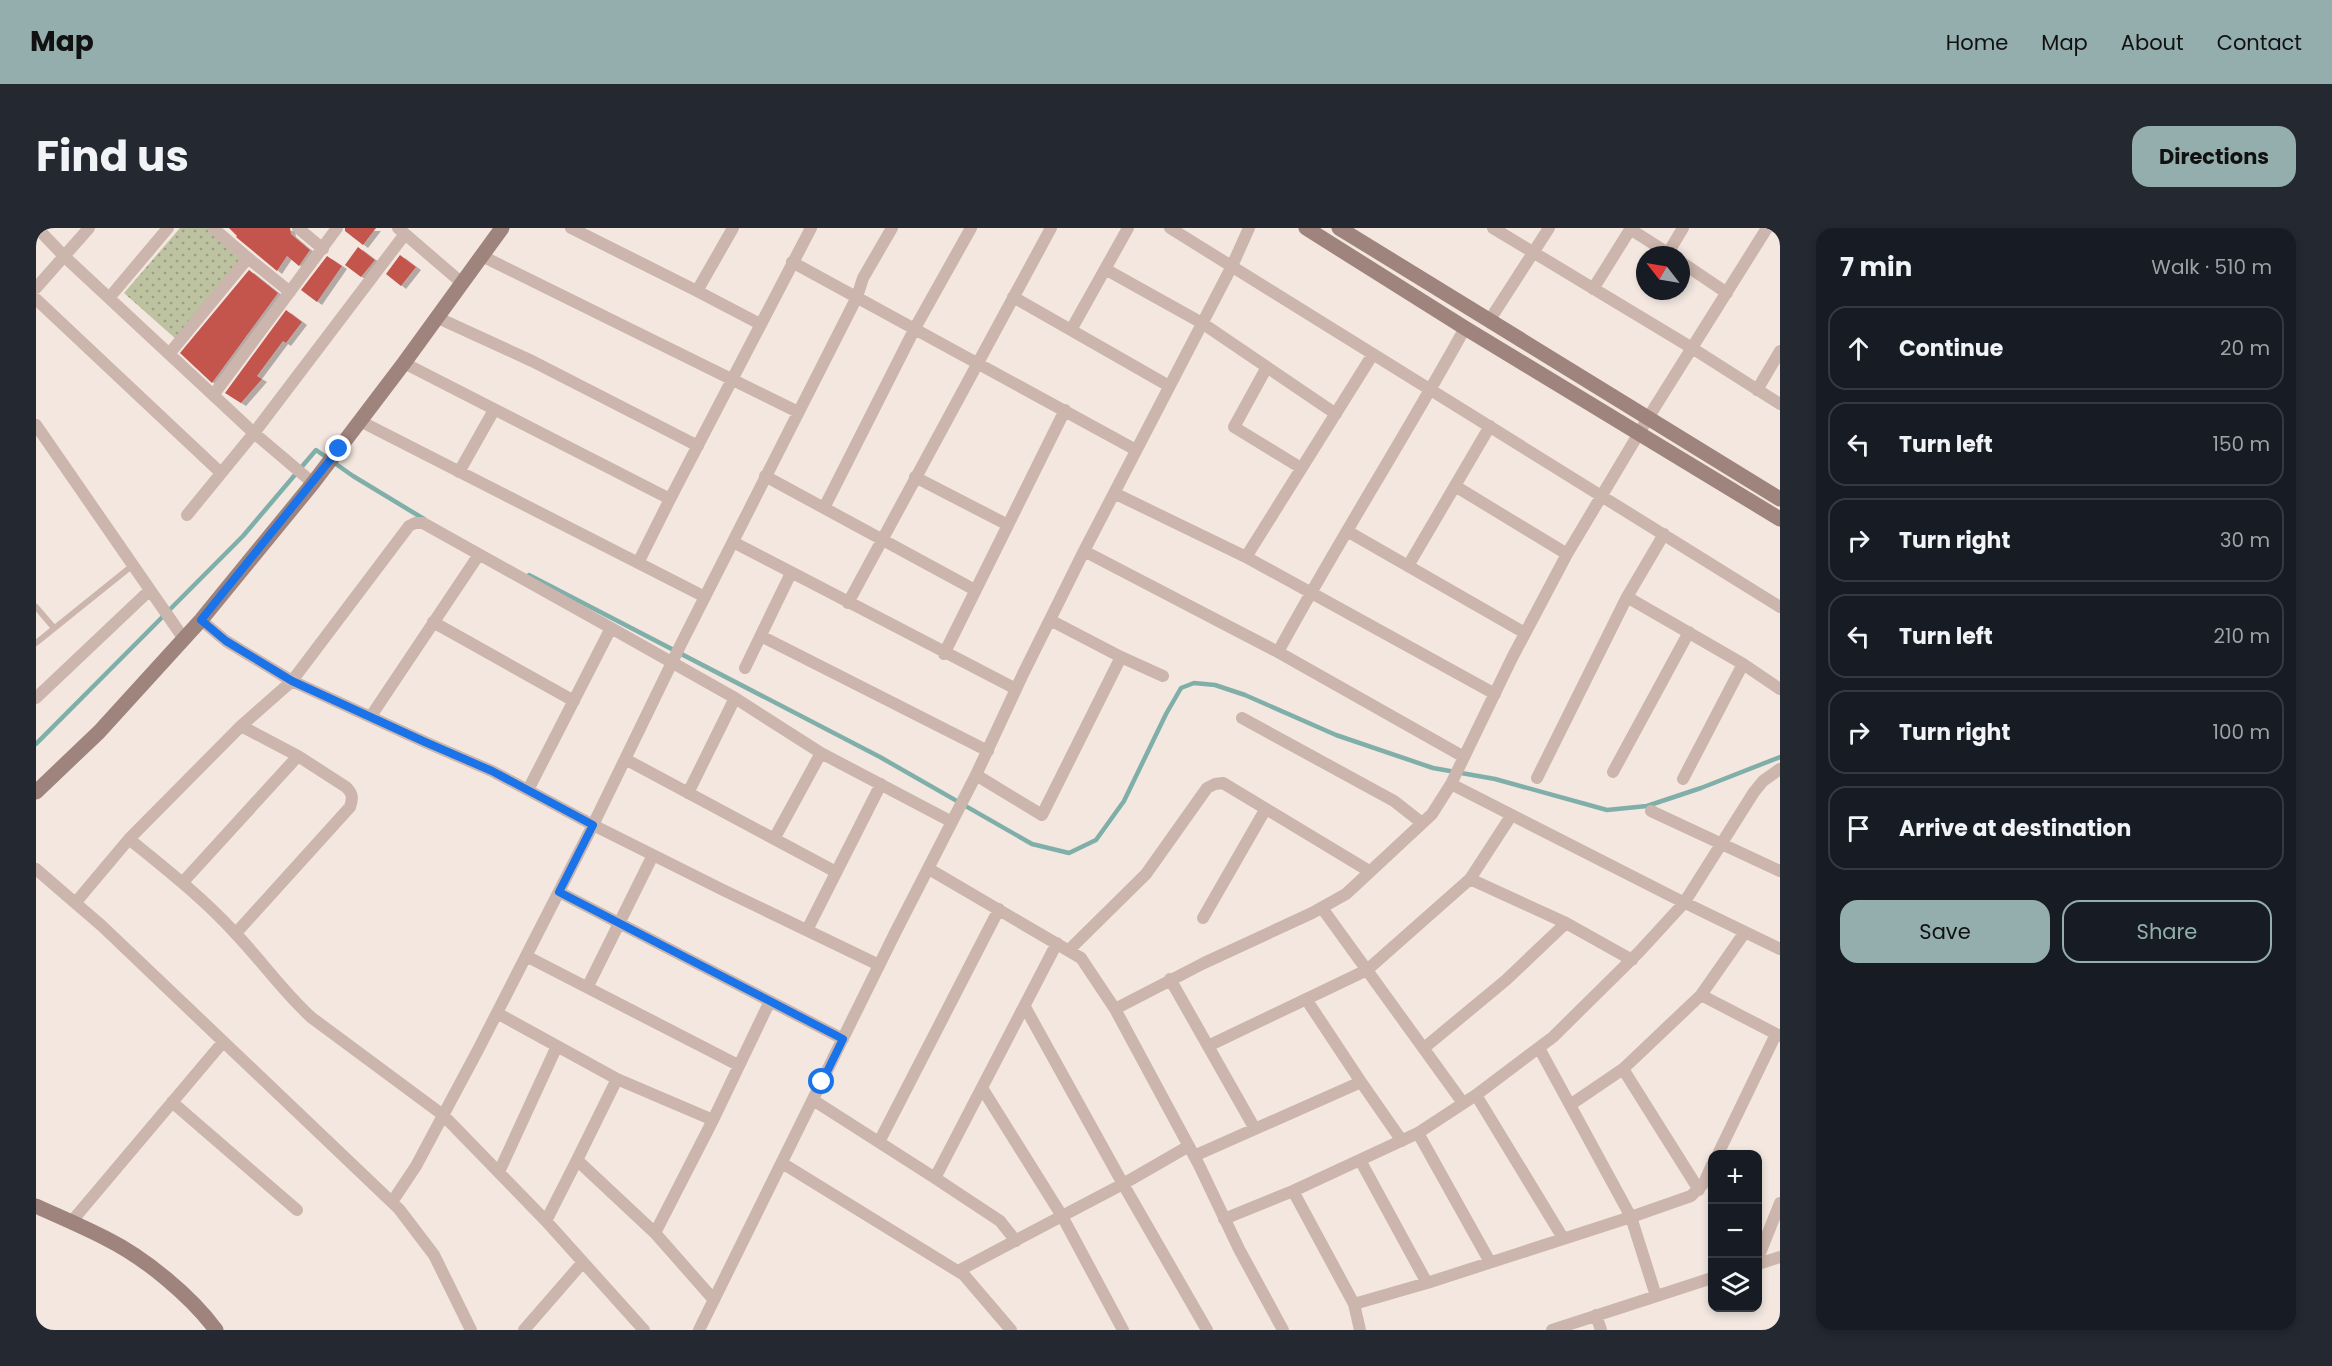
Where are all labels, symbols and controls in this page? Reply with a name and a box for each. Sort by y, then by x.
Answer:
text: Map [30,22,94,61]
text: Home [1946,28,2008,57]
text: Map [2041,28,2088,57]
text: About [2121,28,2184,57]
text: Contact [2217,28,2302,57]
button: Directions [2132,126,2296,187]
text: Find us [36,127,189,186]
north arrow [1636,246,1690,300]
text: 7 min [1840,249,1912,285]
text: Walk · 510 m [2151,253,2272,281]
icon: ahead [1842,332,1875,365]
text: Continue [1899,333,2003,364]
text: 20 m [2220,334,2270,362]
icon: left [1842,428,1875,461]
text: Turn left [1899,429,1993,460]
text: 150 m [2213,430,2270,458]
route end [325,435,351,461]
icon: right [1842,524,1875,557]
text: Turn right [1899,525,2010,556]
text: 30 m [2220,526,2270,554]
icon: left [1842,620,1875,653]
text: Turn left [1899,621,1993,652]
text: 210 m [2214,622,2270,650]
icon: right [1842,716,1875,749]
text: Turn right [1899,717,2010,748]
text: 100 m [2213,718,2270,746]
icon: arrive [1842,812,1875,845]
text: Arrive at destination [1899,813,2131,844]
button: Save [1840,900,2050,963]
button: Share [2062,900,2272,963]
route start [808,1068,834,1094]
map controls [1708,1150,1762,1312]
button: + [1708,1150,1762,1204]
button: − [1708,1204,1762,1258]
button: layers [1708,1258,1762,1312]

